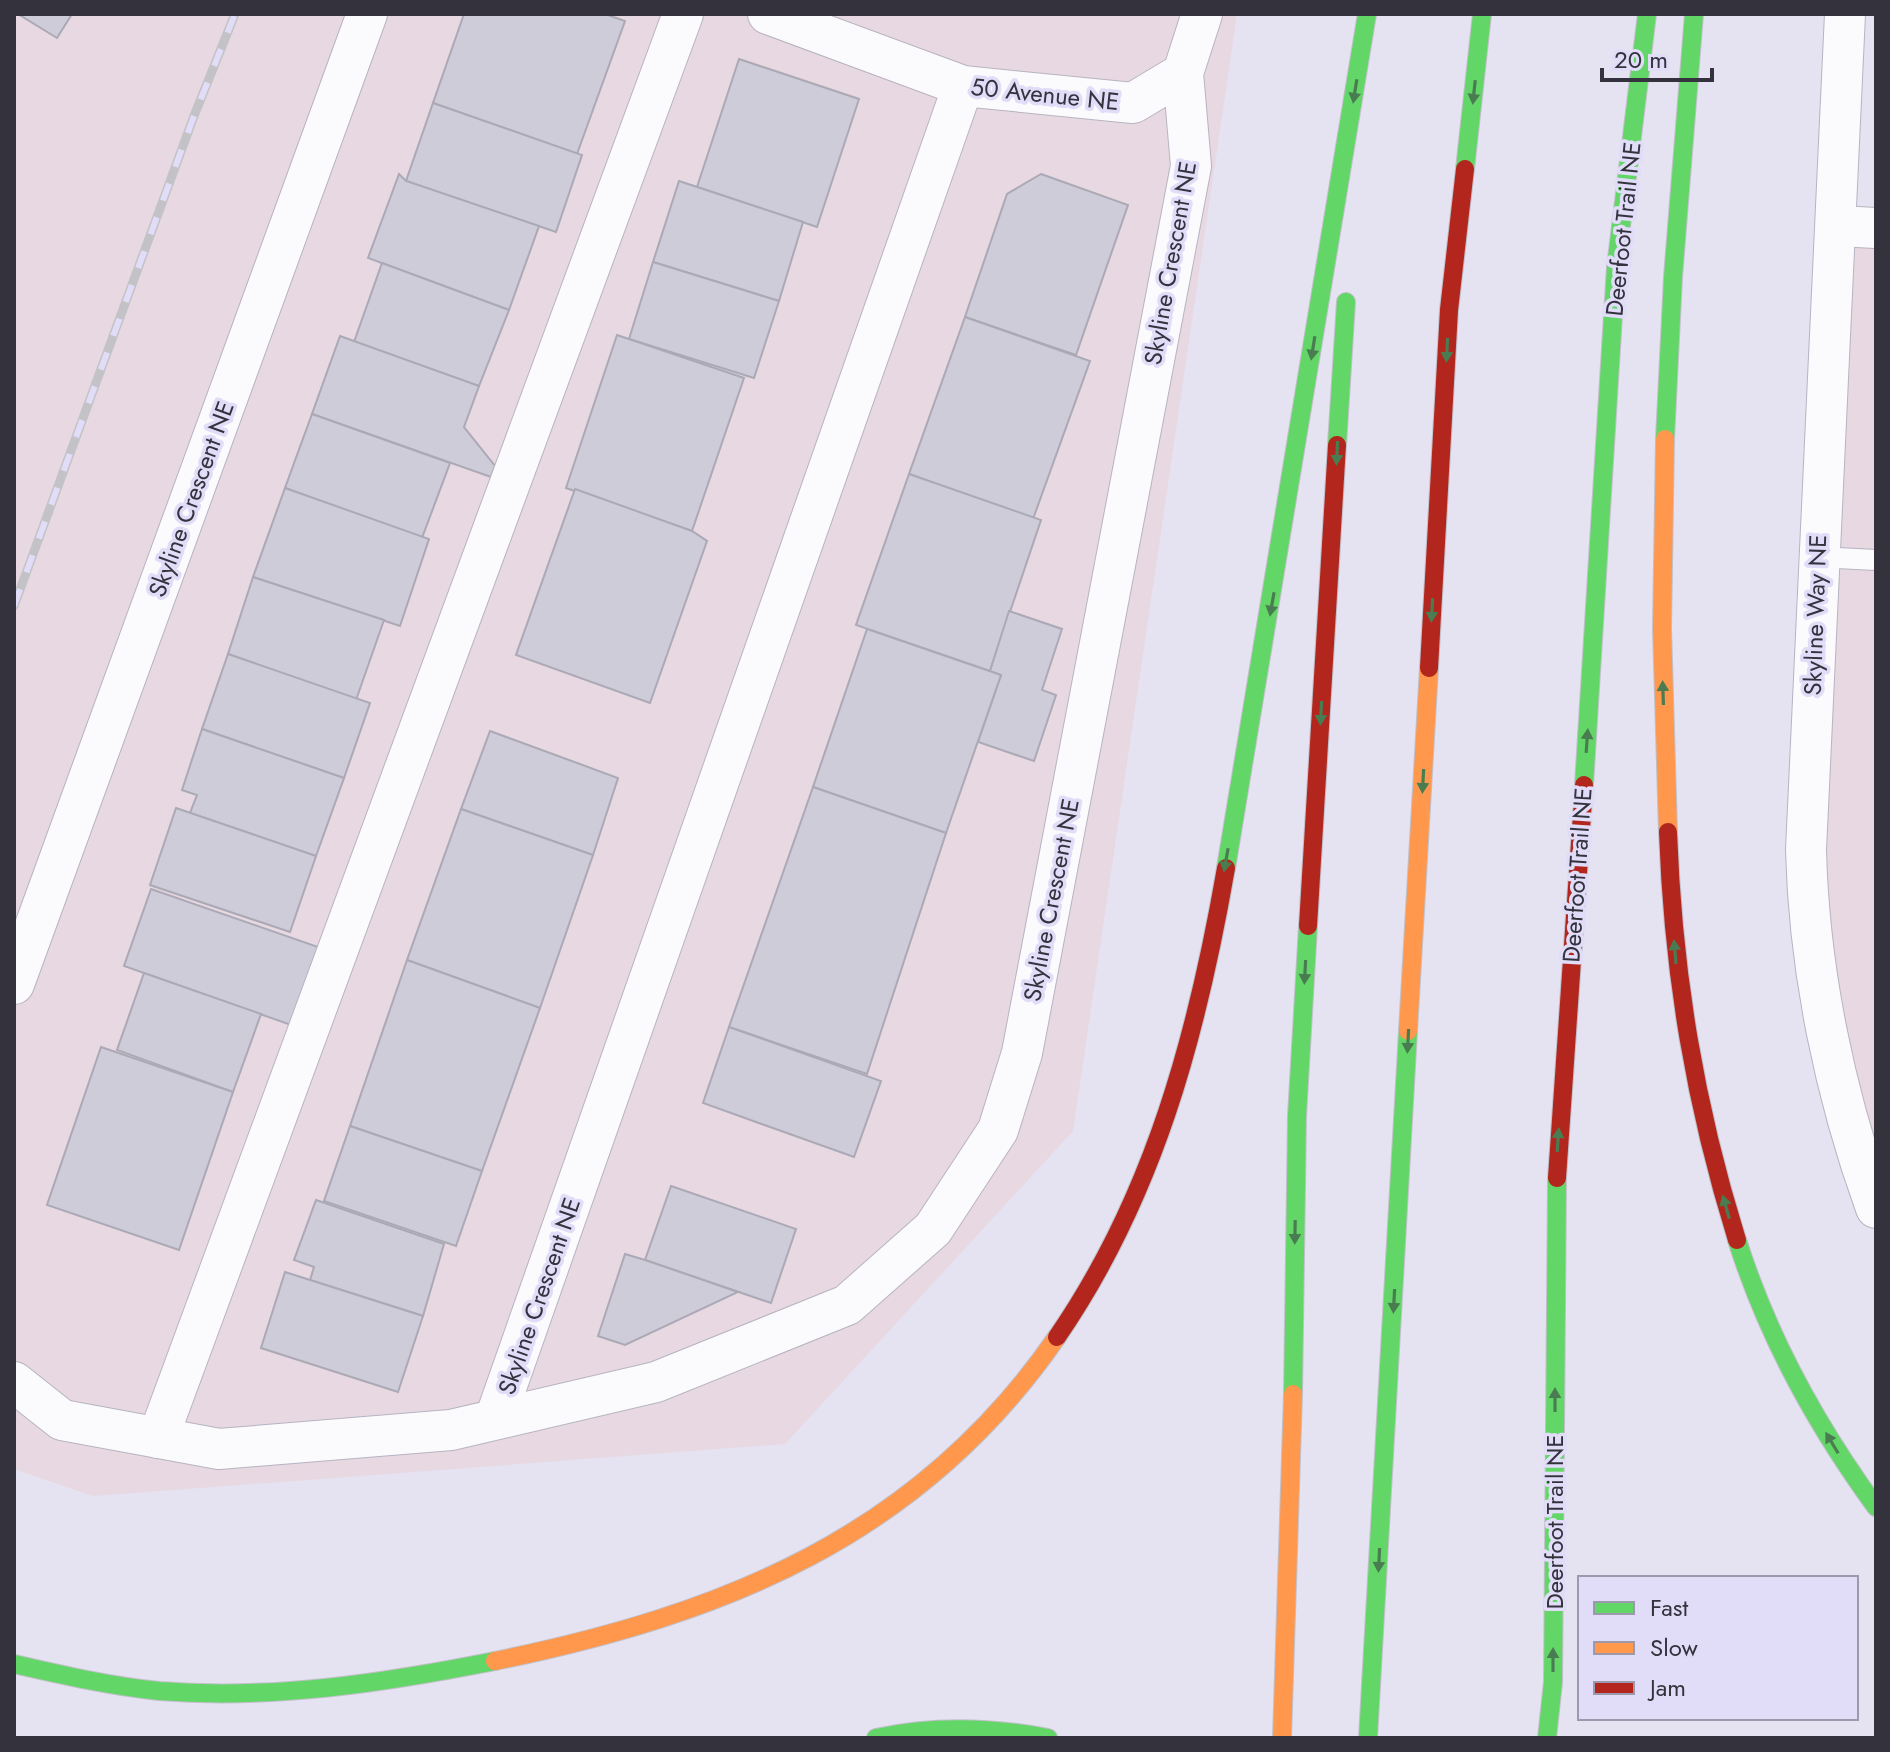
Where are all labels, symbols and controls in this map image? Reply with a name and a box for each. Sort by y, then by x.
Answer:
scale bar [1602,32,1712,82]
text: 20 m [1614,42,1668,77]
street label: 50 Avenue NE [969,69,1121,119]
one-way arrow [1348,79,1361,104]
one-way arrow [1467,79,1480,104]
street label: Deerfoot Trail NE [1596,140,1650,318]
street label: Skyline Crescent NE [1135,158,1205,368]
one-way arrow [1307,336,1319,361]
one-way arrow [1440,338,1453,363]
street label: Skyline Crescent NE [139,396,243,602]
one-way arrow [1330,441,1343,466]
street label: Skyline Way NE [1795,534,1835,696]
one-way arrow [1265,592,1277,617]
one-way arrow [1426,598,1439,623]
one-way arrow [1657,680,1670,705]
one-way arrow [1314,701,1327,726]
one-way arrow [1581,728,1594,753]
one-way arrow [1416,769,1429,794]
street label: Deerfoot Trail NE [1553,786,1601,964]
street label: Skyline Crescent NE [1014,796,1088,1004]
one-way arrow [1219,848,1231,873]
one-way arrow [1669,939,1682,964]
one-way arrow [1298,960,1311,985]
one-way arrow [1402,1029,1415,1054]
one-way arrow [1552,1127,1565,1152]
street label: Skyline Crescent NE [489,1193,589,1399]
one-way arrow [1719,1194,1732,1218]
one-way arrow [1289,1220,1301,1245]
one-way arrow [1387,1288,1400,1313]
one-way arrow [1549,1387,1561,1412]
one-way arrow [1825,1432,1839,1454]
street label: Deerfoot Trail NE [1537,1434,1572,1610]
one-way arrow [1372,1548,1385,1573]
legend [1578,1576,1858,1720]
text: Fast [1650,1590,1688,1625]
text: Slow [1650,1630,1698,1665]
one-way arrow [1547,1647,1559,1672]
text: Jam [1647,1670,1686,1705]

